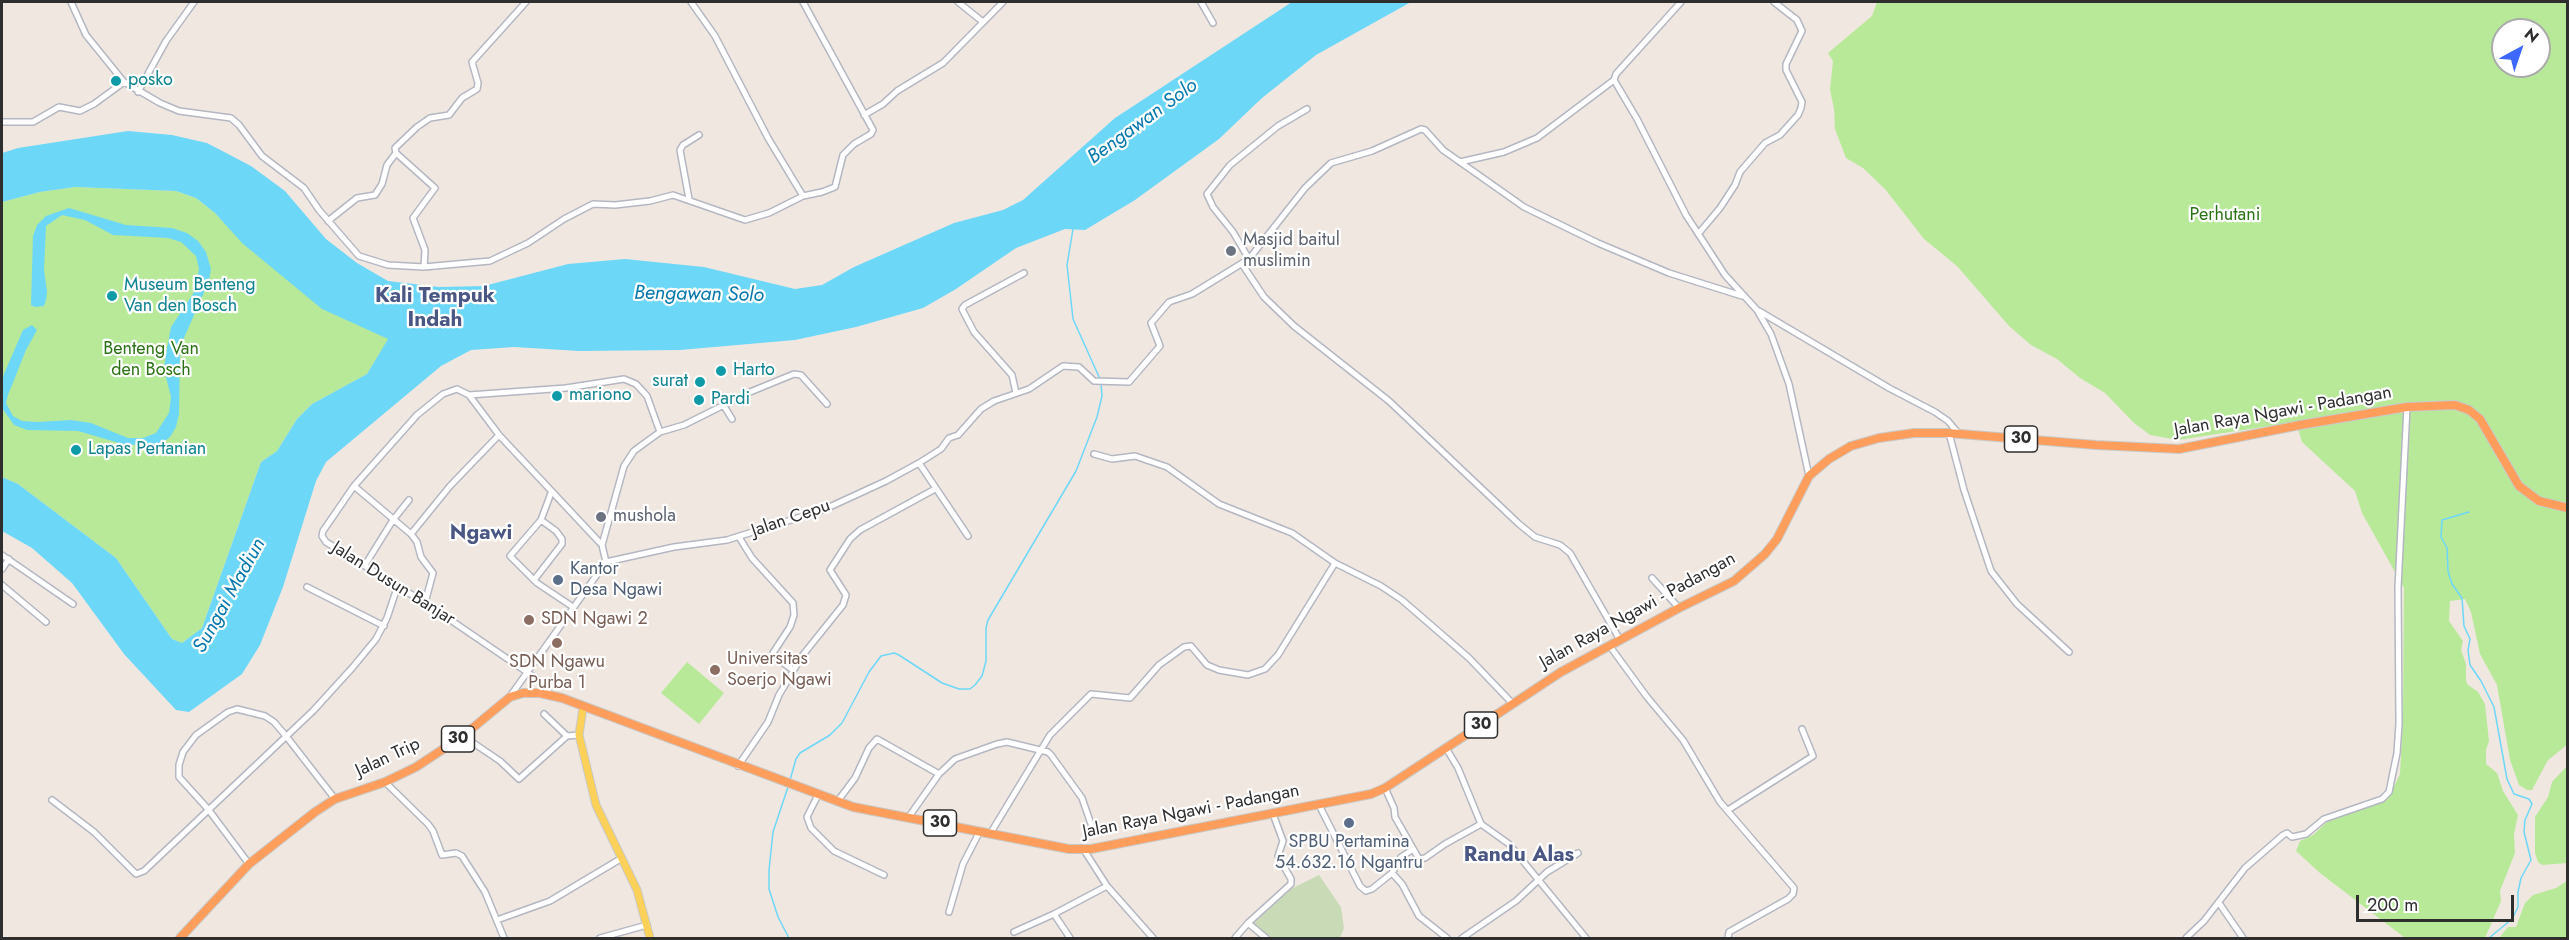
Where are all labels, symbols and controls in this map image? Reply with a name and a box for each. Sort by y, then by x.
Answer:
north arrow [2491,18,2551,78]
text: N [2519,22,2544,48]
place label: posko [128,70,173,92]
marker: posko [109,74,123,88]
water label: Bengawan Solo [1083,74,1203,170]
park label: Perhutani [2190,205,2260,227]
place label: Masjid baitul muslimin [1243,230,1340,272]
marker: Masjid baitul muslimin [1224,244,1238,258]
place label: Museum Benteng Van den Bosch [124,275,256,318]
water label: Bengawan Solo [634,282,764,308]
district label: Kali Tempuk Indah [375,284,495,334]
marker: Museum Benteng Van den Bosch [105,289,119,303]
park label: Benteng Van den Bosch [103,339,199,382]
place label: Harto [733,360,775,382]
marker: Harto [714,364,728,378]
place label: surat [652,371,688,393]
marker: surat [693,375,707,389]
street label: Jalan Raya Ngawi - Padangan [2173,382,2393,442]
place label: mariono [569,385,632,407]
marker: mariono [550,389,564,403]
place label: Pardi [711,389,750,411]
marker: Pardi [692,393,706,407]
road number: 30 [2004,426,2038,452]
place label: Lapas Pertanian [88,439,206,461]
marker: Lapas Pertanian [69,443,83,457]
street label: Jalan Cepu [749,495,833,543]
place label: mushola [613,506,676,528]
marker: mushola [594,510,608,524]
district label: Ngawi [450,521,512,547]
water label: Sungai Madiun [189,534,271,658]
street label: Jalan Dusun Banjar [327,537,459,631]
street label: Jalan Raya Ngawi - Padangan [1536,548,1740,674]
place label: Kantor Desa Ngawi [570,559,663,602]
marker: Kantor Desa Ngawi [551,573,565,587]
place label: SDN Ngawi 2 [541,609,648,631]
marker: SDN Ngawi 2 [522,613,536,627]
marker: SDN Ngawu Purba 1 [550,636,564,650]
place label: Universitas Soerjo Ngawi [727,649,832,692]
place label: SDN Ngawu Purba 1 [509,652,605,694]
marker: Universitas Soerjo Ngawi [708,663,722,677]
road number: 30 [1464,712,1498,738]
road number: 30 [442,726,474,752]
street label: Jalan Trip [352,734,424,782]
street label: Jalan Raya Ngawi - Padangan [1081,780,1301,844]
road number: 30 [924,810,956,836]
marker: SPBU Pertamina 54.632.16 Ngantru [1342,816,1356,830]
place label: SPBU Pertamina 54.632.16 Ngantru [1275,832,1423,874]
district label: Randu Alas [1464,843,1574,869]
scale bar [2359,883,2516,921]
text: 200 m [2367,892,2418,918]

